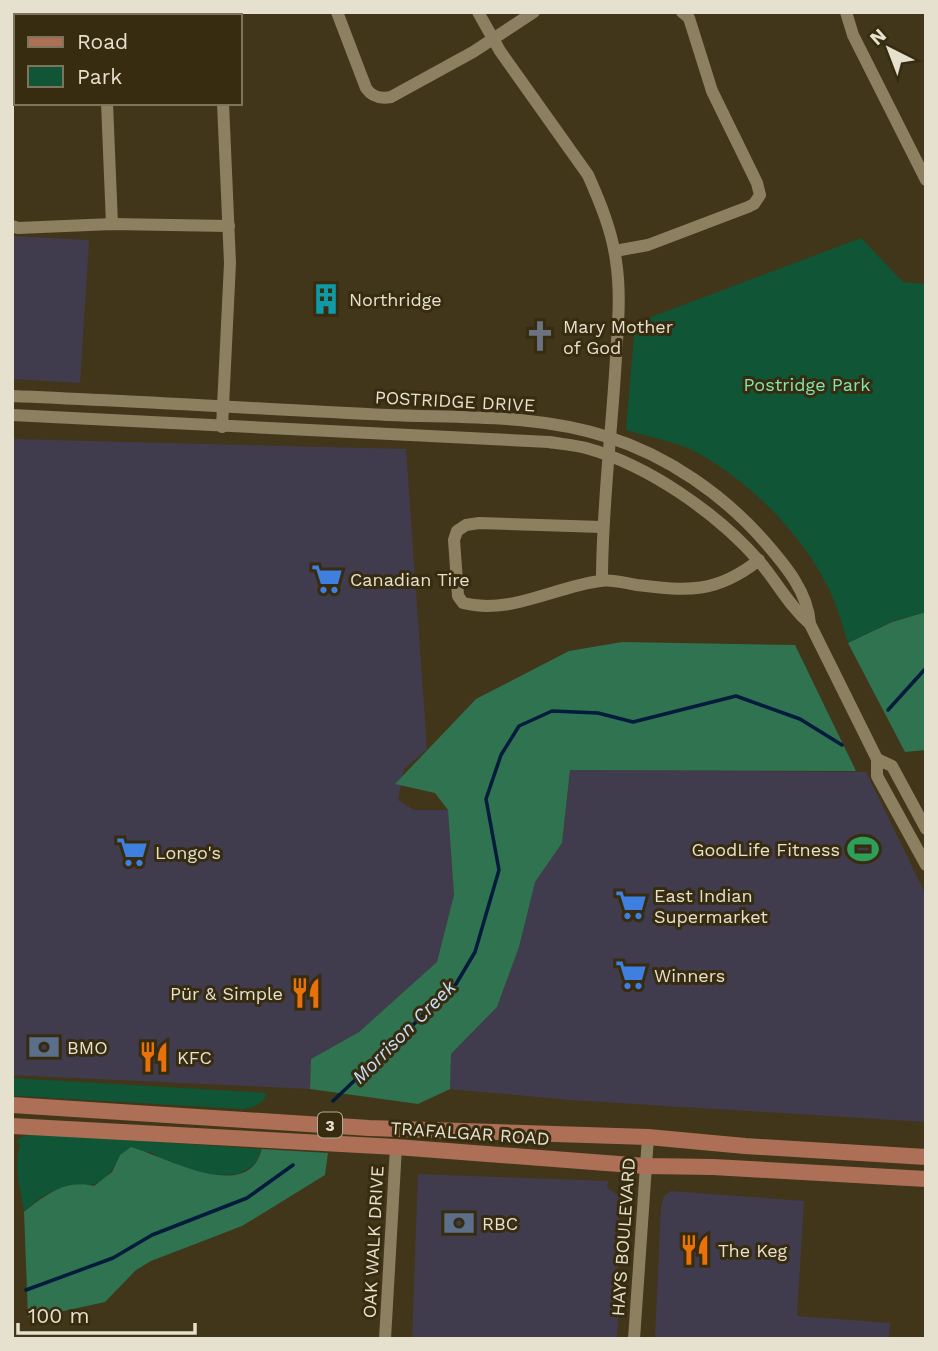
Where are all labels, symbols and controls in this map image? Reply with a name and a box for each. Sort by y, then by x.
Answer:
legend [14,14,242,105]
north arrow [854,14,924,84]
text: N [865,23,891,50]
text: Road [77,29,128,54]
text: Park [77,64,122,89]
building icon: Northridge [309,282,343,316]
place label: Northridge [349,289,442,310]
place label: Mary Mother of God [563,316,673,358]
church icon: Mary Mother of God [523,319,557,353]
park label: Postridge Park [744,374,870,395]
street label: POSTRIDGE DRIVE [374,386,536,416]
supermarket icon: Canadian Tire [310,562,344,596]
place label: Canadian Tire [350,569,470,590]
sports icon: GoodLife Fitness [846,832,880,866]
supermarket icon: Longo's [115,835,149,869]
place label: GoodLife Fitness [691,839,840,860]
place label: Longo's [155,842,221,863]
place label: East Indian Supermarket [654,885,768,927]
supermarket icon: East Indian Supermarket [614,888,648,922]
supermarket icon: Winners [614,958,648,992]
place label: Winners [654,965,725,986]
water label: Morrison Creek [347,975,461,1089]
restaurant icon: Pür & Simple [289,976,323,1010]
place label: Pür & Simple [170,983,283,1004]
bank icon: BMO [27,1030,61,1064]
place label: BMO [67,1037,108,1058]
restaurant icon: KFC [137,1040,171,1074]
place label: KFC [177,1047,212,1068]
road number: 3 [318,1112,342,1138]
street label: TRAFALGAR ROAD [390,1117,550,1149]
street label: HAYS BOULEVARD [607,1157,639,1317]
street label: OAK WALK DRIVE [359,1165,387,1319]
bank icon: RBC [442,1206,476,1240]
place label: RBC [482,1213,518,1234]
restaurant icon: The Keg [678,1233,712,1267]
place label: The Keg [718,1240,788,1261]
scale bar [18,1292,194,1336]
text: 100 m [28,1303,90,1328]

